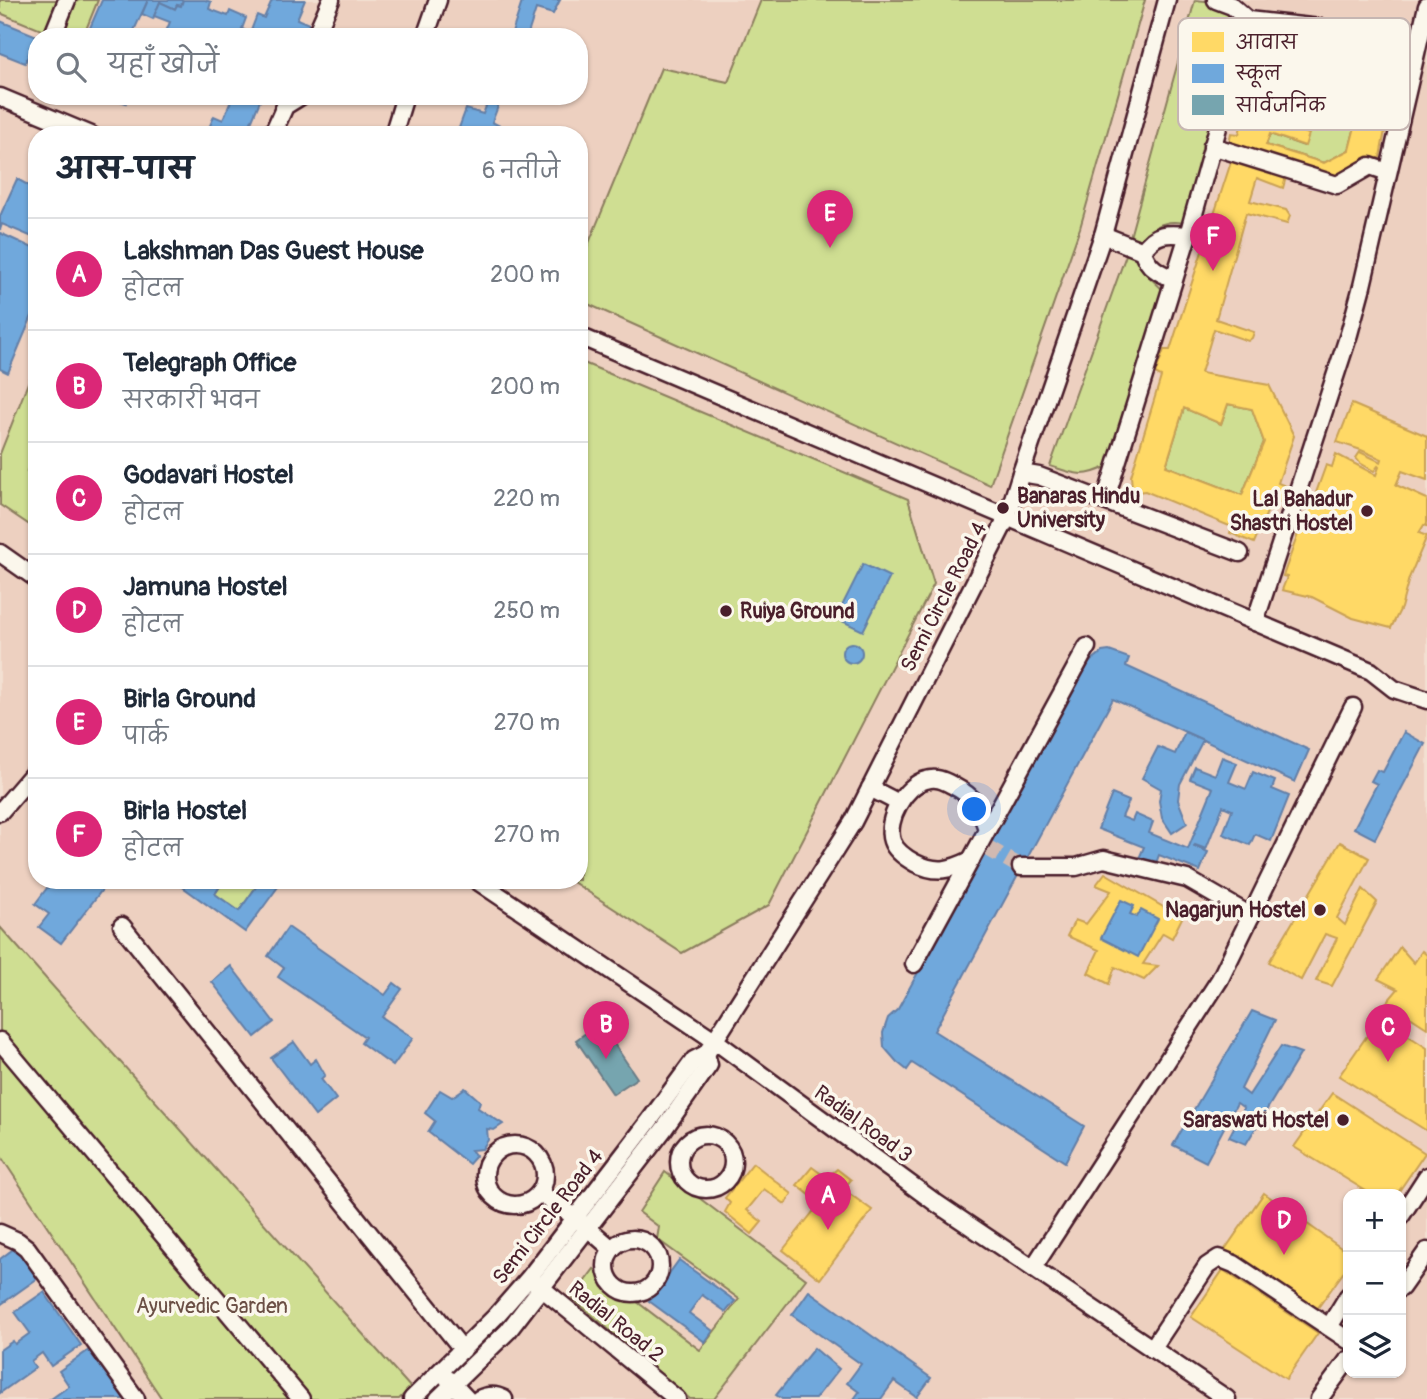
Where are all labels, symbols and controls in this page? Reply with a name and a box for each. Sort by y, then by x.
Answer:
legend [1178,18,1410,130]
search box [28,28,588,105]
text: आवास [1236,31,1299,55]
icon: search [52,48,90,86]
text: यहाँ खोजें [108,49,219,81]
text: स्कूल [1235,62,1283,88]
text: सार्वजनिक [1235,90,1327,118]
text: आस-पास [56,151,194,188]
text: 6 नतीजे [482,156,560,185]
pin: E [807,190,853,248]
pin: F [1190,213,1236,271]
text: Lakshman Das Guest House [123,235,424,267]
text: A [72,260,86,289]
text: 200 m [490,260,560,289]
text: होटल [123,274,183,303]
text: Telegraph Office [123,347,296,379]
text: B [72,372,86,401]
text: 200 m [490,372,560,401]
text: सरकारी भवन [123,386,260,415]
text: Godavari Hostel [123,459,294,491]
place label: Banaras Hindu University [1017,483,1140,534]
text: C [72,484,86,513]
text: 220 m [493,484,560,513]
place label: Lal Bahadur Shastri Hostel [1230,486,1354,537]
text: होटल [123,498,183,527]
marker: Banaras Hindu University [995,500,1011,516]
marker: Lal Bahadur Shastri Hostel [1359,503,1375,519]
street label: Semi Circle Road 4 [895,518,993,676]
text: Jamuna Hostel [123,571,288,603]
text: D [72,596,86,625]
text: 250 m [494,596,560,625]
place label: Ruiya Ground [740,598,855,625]
marker: Ruiya Ground [718,603,734,619]
text: होटल [123,610,183,639]
text: Birla Ground [123,683,256,715]
text: E [73,708,85,737]
text: 270 m [494,708,560,737]
text: पार्क [123,722,168,751]
your location [957,792,991,826]
text: Birla Hostel [123,795,247,827]
text: F [72,820,86,849]
text: 270 m [494,820,560,849]
text: होटल [123,834,183,863]
place label: Nagarjun Hostel [1165,897,1306,924]
marker: Nagarjun Hostel [1312,902,1328,918]
pin: B [583,1001,629,1059]
pin: C [1365,1004,1411,1062]
street label: Radial Road 3 [809,1079,917,1169]
place label: Saraswati Hostel [1183,1107,1329,1134]
marker: Saraswati Hostel [1335,1112,1351,1128]
street label: Semi Circle Road 4 [487,1144,609,1290]
pin: A [805,1172,851,1230]
map controls [1343,1189,1406,1378]
button: + [1343,1189,1406,1252]
pin: D [1261,1197,1307,1255]
button: − [1343,1252,1406,1315]
street label: Radial Road 2 [563,1275,669,1369]
park label: Ayurvedic Garden [136,1293,288,1320]
button: layers [1343,1315,1406,1378]

